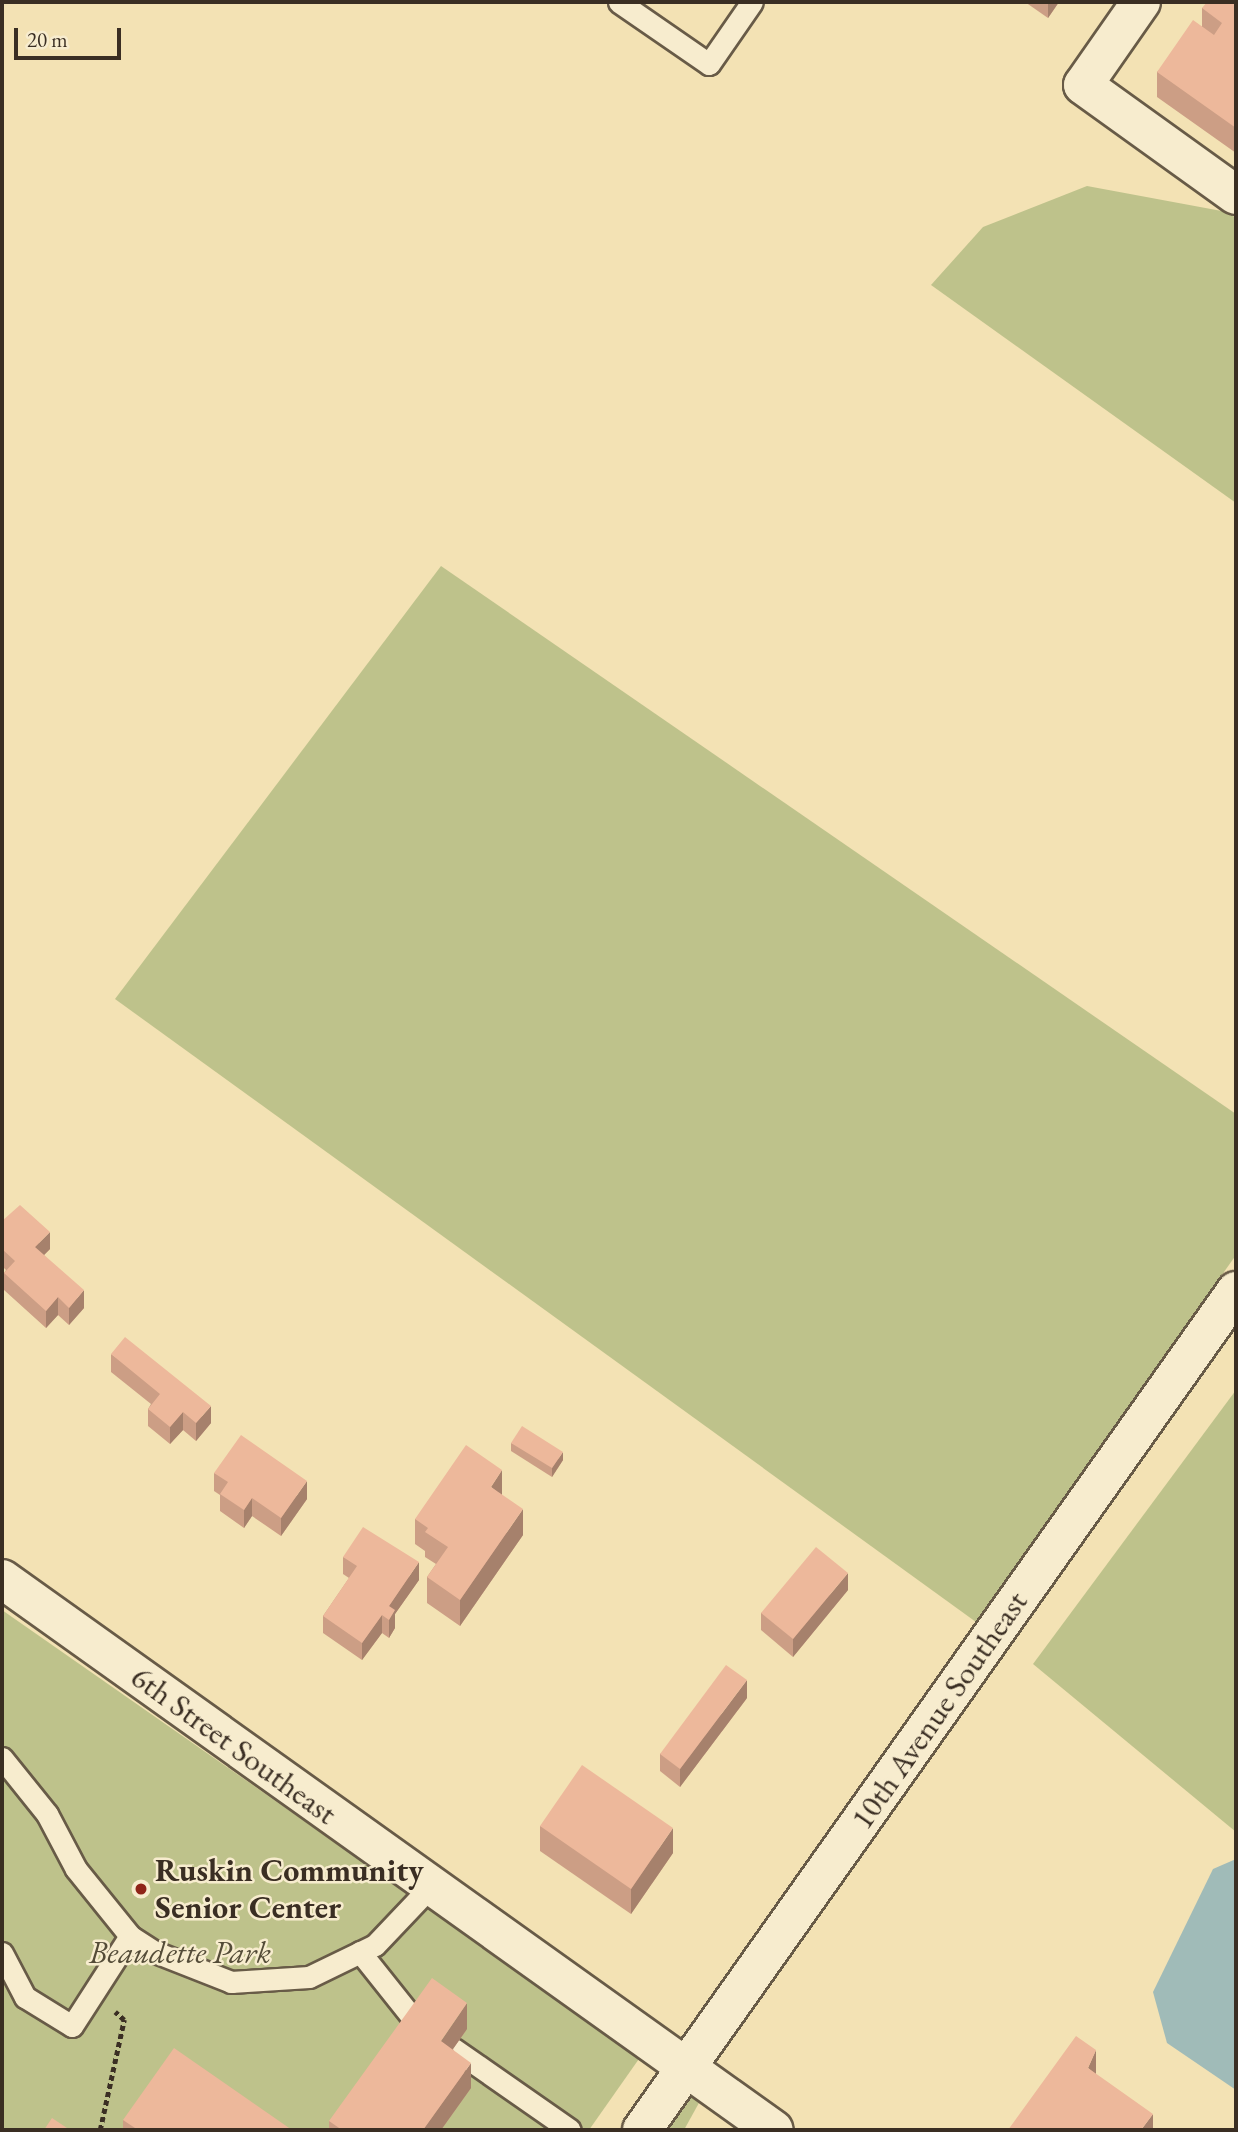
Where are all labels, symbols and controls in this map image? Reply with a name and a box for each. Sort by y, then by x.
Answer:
scale bar [18,14,124,58]
text: 20 m [27,26,68,53]
street label: 10th Avenue Southeast [843,1584,1035,1836]
street label: 6th Street Southeast [124,1658,344,1832]
place label: Ruskin Community Senior Center [155,1852,424,1927]
marker: Ruskin Community Senior Center [133,1881,149,1897]
park label: Beaudette Park [89,1933,271,1971]

